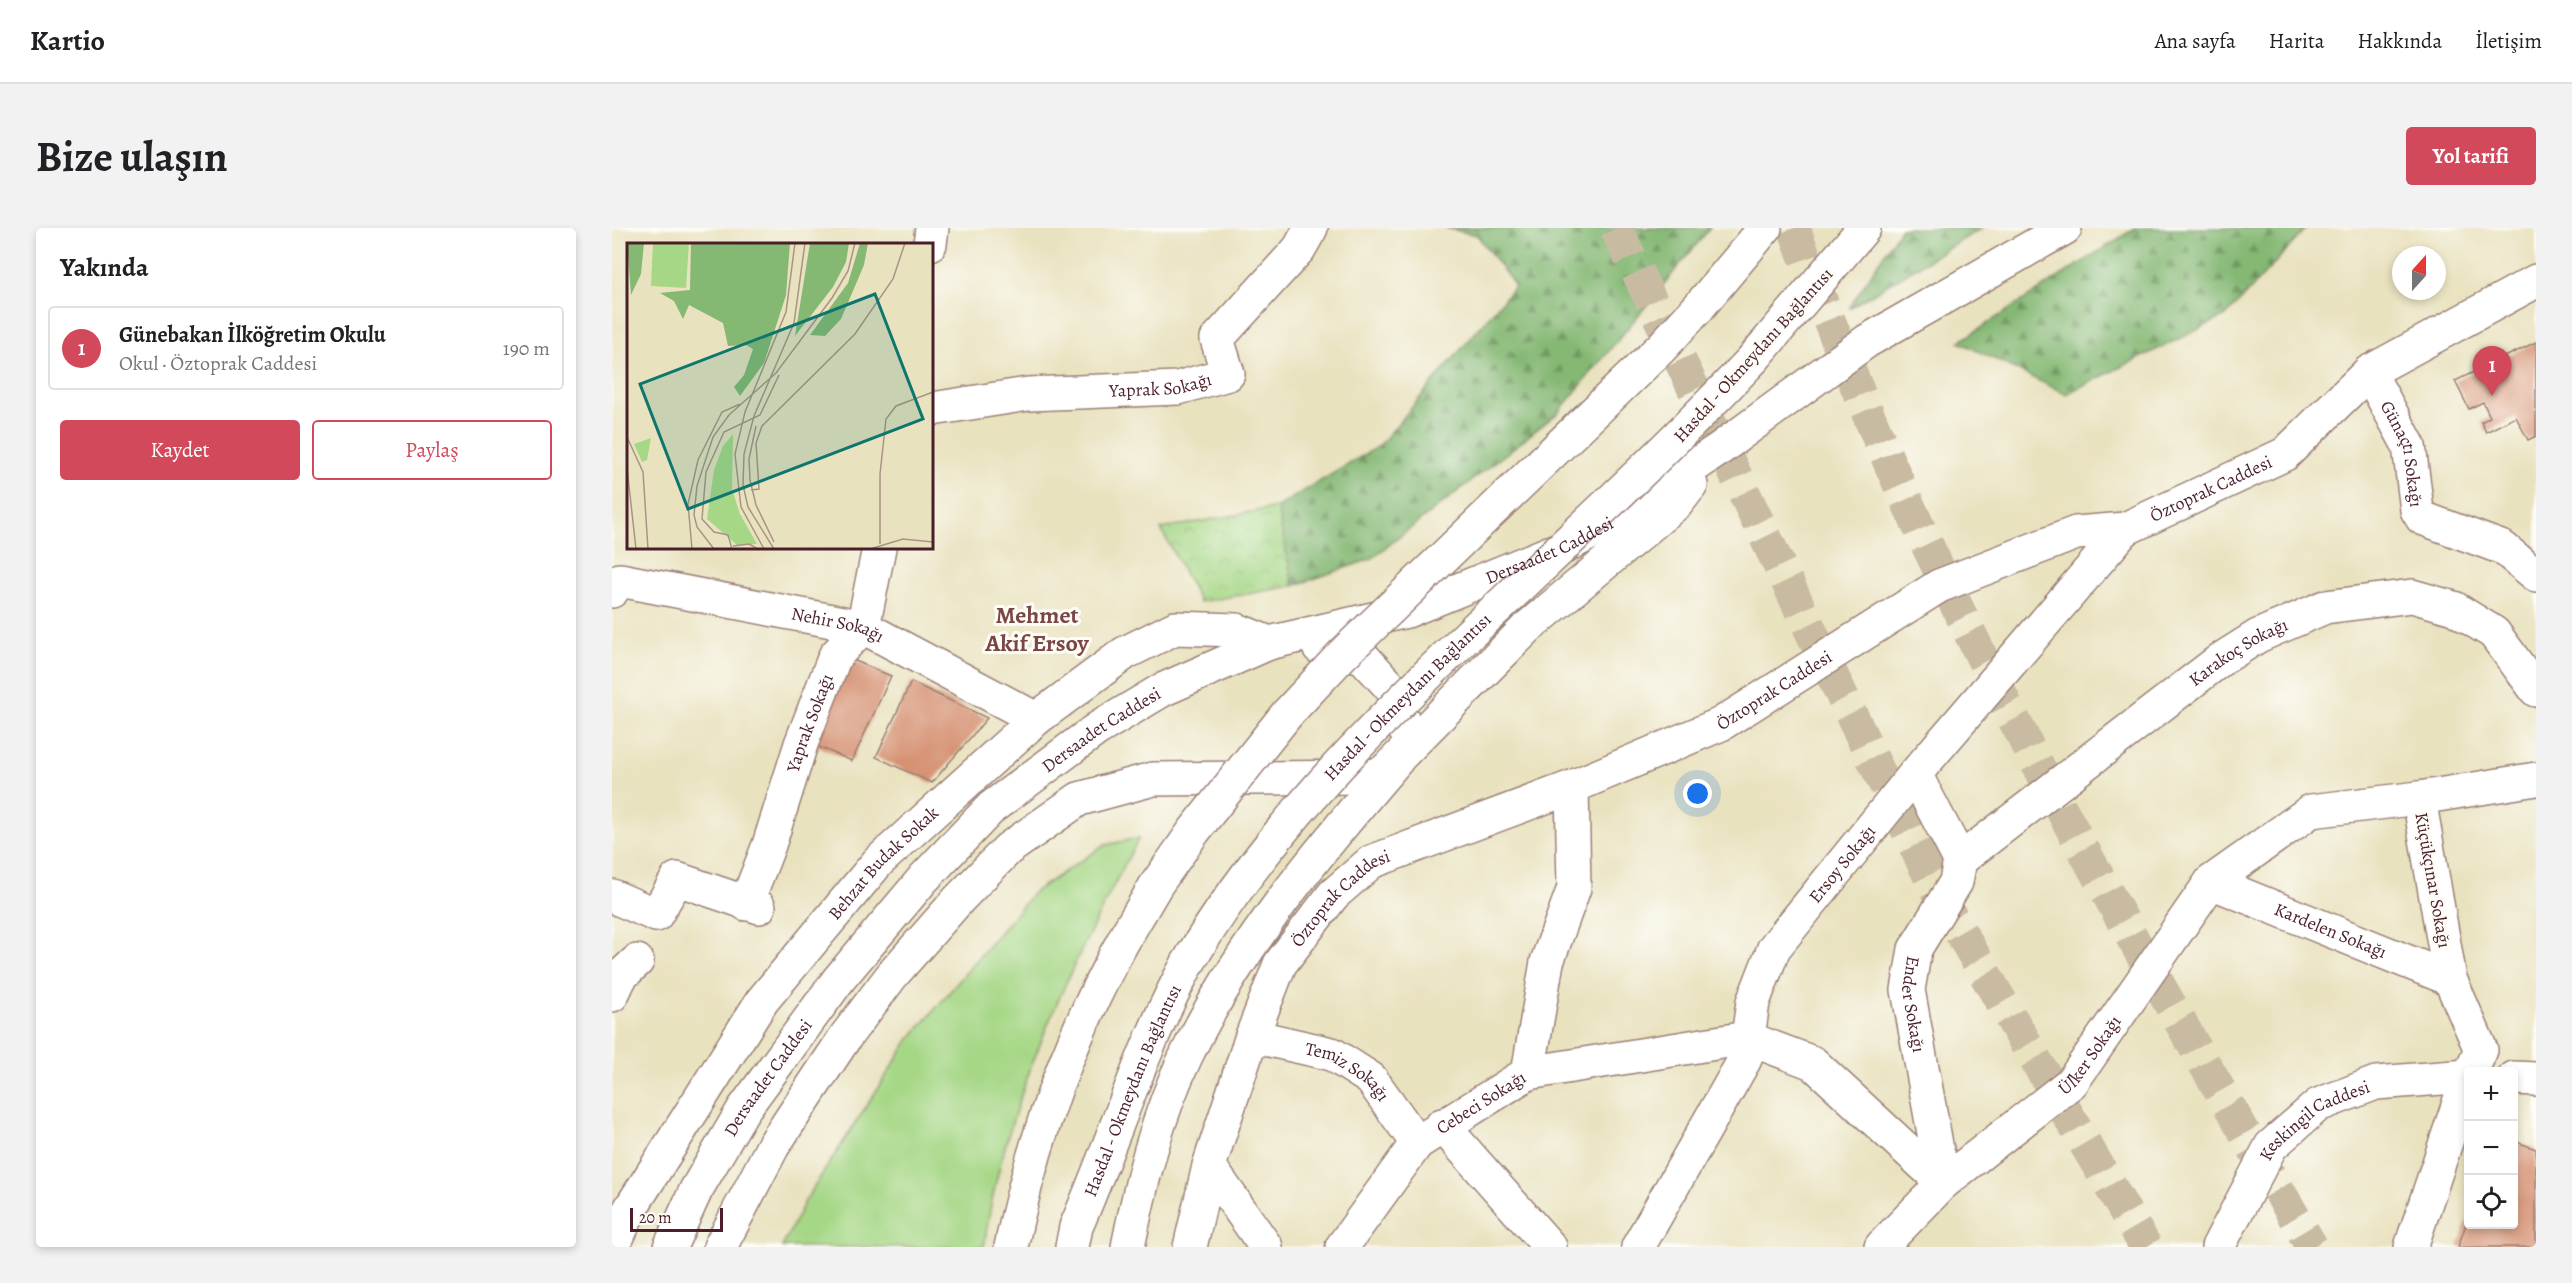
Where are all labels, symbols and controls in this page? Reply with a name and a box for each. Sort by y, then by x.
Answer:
text: Kartio [30,22,105,60]
text: Ana sayfa [2155,27,2236,55]
text: Harita [2269,27,2325,55]
text: Hakkında [2358,27,2442,55]
text: İletişim [2475,27,2542,55]
button: Yol tarifi [2406,127,2536,185]
text: Bize ulaşın [36,128,228,185]
inset map [627,243,933,549]
north arrow [2392,246,2446,300]
text: Yakında [60,250,149,285]
street label: Hasdal - Okmeydanı Bağlantısı [1668,262,1838,448]
text: Günebakan İlköğretim Okulu [119,320,386,350]
text: 1 [78,335,85,362]
text: 190 m [503,335,550,362]
pin: 1 [2472,346,2512,396]
text: Okul · Öztoprak Caddesi [119,350,317,377]
street label: Yaprak Sokağı [1108,367,1214,403]
street label: Günaçtı Sokağı [2375,397,2429,508]
button: Kaydet [60,420,300,480]
button: Paylaş [312,420,552,480]
street label: Öztoprak Caddesi [2146,450,2276,528]
street label: Dersaadet Caddesi [1482,511,1618,590]
district label: Mehmet Akif Ersoy [984,599,1090,659]
street label: Nehir Sokağı [789,601,888,648]
street label: Hasdal - Okmeydanı Bağlantısı [1319,608,1496,786]
street label: Karakoç Sokağı [2184,613,2292,692]
street label: Öztoprak Caddesi [1712,645,1837,736]
street label: Yaprak Sokağı [781,670,839,776]
street label: Dersaadet Caddesi [1037,682,1165,778]
your location [1683,779,1712,808]
street label: Behzat Budak Sokak [823,801,944,925]
street label: Küçükçınar Sokağı [2409,810,2457,950]
street label: Ersoy Sokağı [1803,820,1881,908]
street label: Öztoprak Caddesi [1285,844,1393,952]
street label: Kardelen Sokağı [2271,897,2390,964]
street label: Ender Sokağı [1896,954,1931,1054]
street label: Hasdal - Okmeydanı Bağlantısı [1078,980,1187,1200]
street label: Ülker Sokağı [2053,1011,2127,1100]
street label: Dersaadet Caddesi [718,1014,818,1141]
street label: Temiz Sokağı [1303,1036,1395,1106]
street label: Cebeci Sokağı [1432,1065,1531,1140]
map controls [2464,1067,2518,1229]
button: + [2464,1067,2518,1121]
street label: Keskingil Caddesi [2253,1075,2373,1165]
button: − [2464,1121,2518,1175]
button: locate [2464,1175,2518,1229]
scale bar [630,1205,723,1232]
text: 20 m [639,1207,672,1229]

